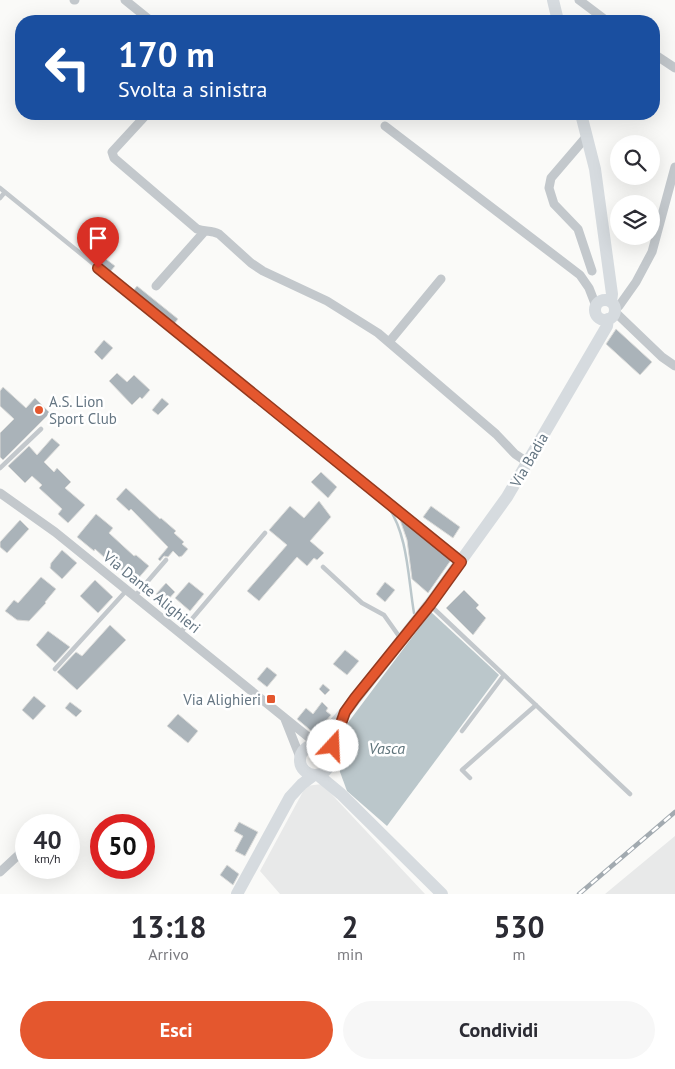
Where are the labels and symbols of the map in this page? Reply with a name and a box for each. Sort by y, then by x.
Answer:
pin [77,217,119,268]
place label: A.S. Lion Sport Club [49,392,117,428]
marker: A.S. Lion Sport Club [33,404,45,416]
street label: Via Badia [505,429,552,491]
street label: Via Dante Alighieri [99,546,204,637]
place label: Via Alighieri [182,690,261,709]
marker: Via Alighieri [265,693,277,705]
position arrow [306,719,358,771]
water label: Vasca [369,738,405,758]
speed limit sign: 50 [90,814,155,879]

